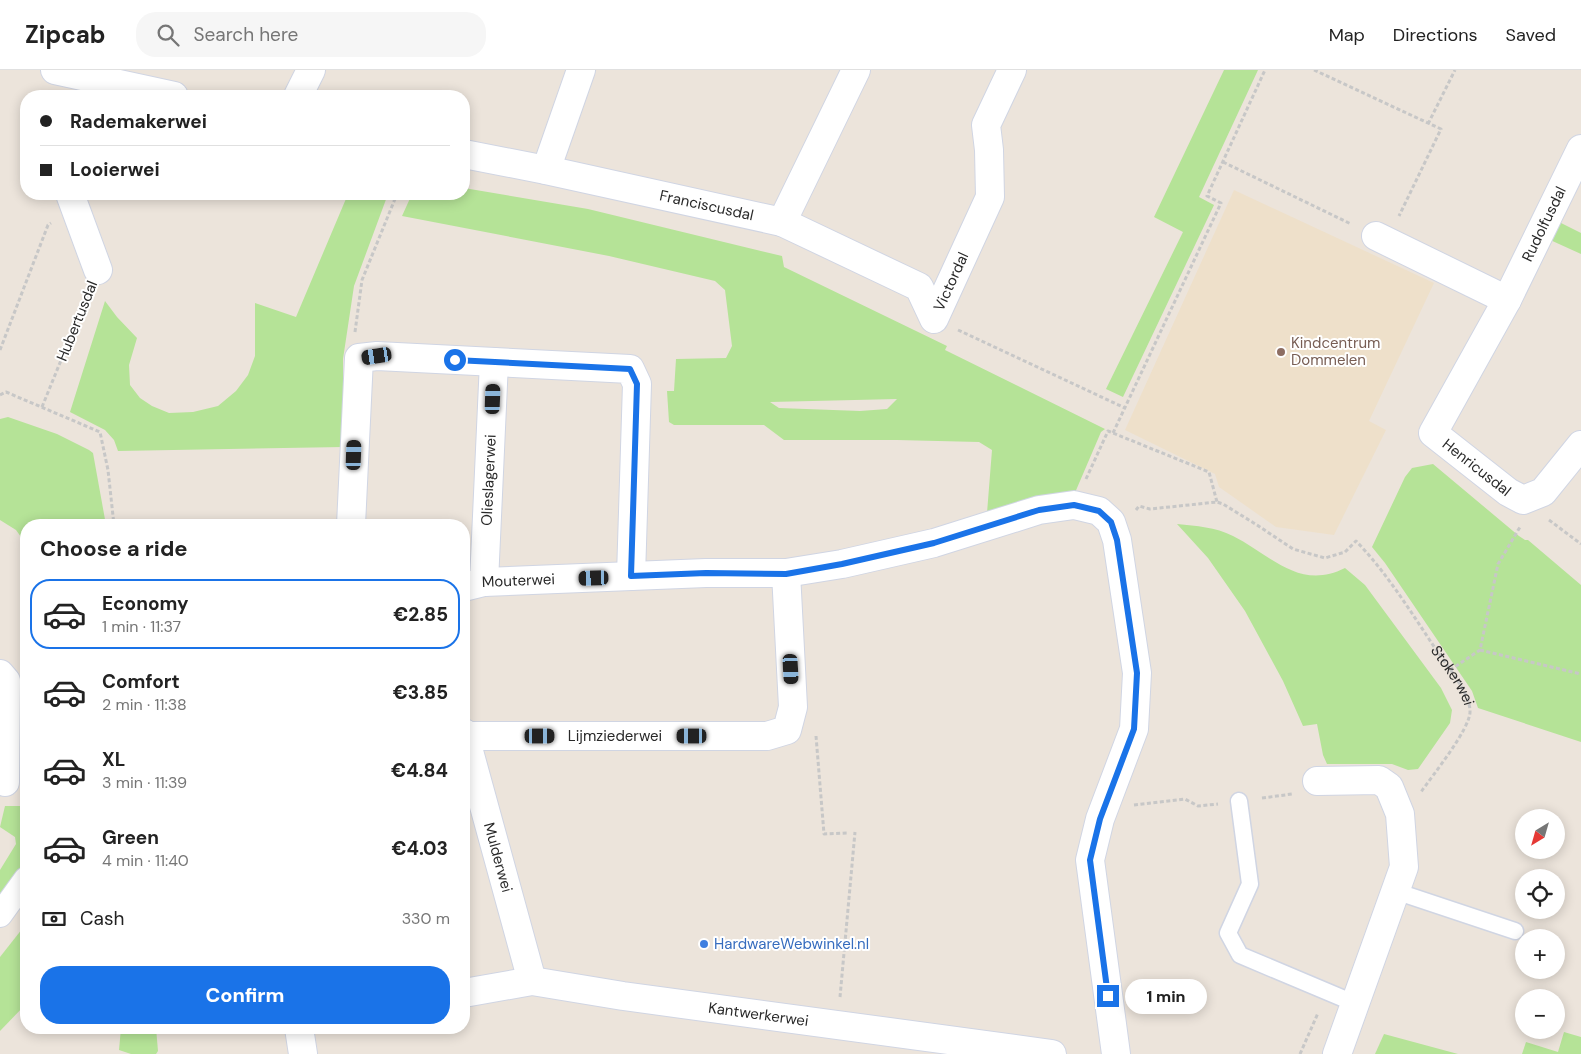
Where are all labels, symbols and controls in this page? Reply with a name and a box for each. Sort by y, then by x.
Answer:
search box [136,12,486,57]
text: Zipcab [25,19,106,50]
icon: search [154,21,182,49]
text: Search here [194,22,298,47]
text: Map [1329,23,1365,47]
text: Directions [1393,23,1478,47]
text: Saved [1506,23,1556,47]
text: Rademakerwei [70,109,207,134]
text: Looierwei [70,157,160,182]
street label: Rudolfusdal [1517,183,1571,265]
street label: Franciscusdal [658,185,756,225]
street label: Victordal [929,249,973,314]
street label: Hubertusdal [52,278,102,364]
place label: Kindcentrum Dommelen [1291,333,1380,370]
car [361,346,392,366]
marker: Kindcentrum Dommelen [1275,346,1287,358]
route start [444,349,466,371]
car [484,384,501,414]
street label: Olieslagerwei [477,434,501,526]
street label: Henricusdal [1438,434,1515,501]
car [345,440,362,470]
text: Choose a ride [40,534,188,563]
street label: Mouterwei [481,569,555,592]
car [578,570,609,586]
text: Economy [102,591,189,616]
icon: car [42,592,87,637]
text: €2.85 [393,602,448,627]
text: 1 min · 11:37 [102,616,181,637]
street label: Stokerwei [1426,642,1479,708]
car [782,654,799,684]
text: Comfort [102,669,180,694]
icon: car [42,670,87,715]
text: €3.85 [393,680,448,705]
text: 2 min · 11:38 [102,694,187,715]
street label: Lijmziederwei [568,726,662,746]
car [525,729,555,744]
car [677,729,707,744]
text: XL [102,747,125,772]
icon: car [42,748,87,793]
text: €4.84 [391,758,448,783]
text: 3 min · 11:39 [102,772,187,793]
north arrow [1515,809,1565,859]
map controls [1515,809,1565,1039]
street label: Mulderwei [479,820,517,894]
text: Green [102,825,159,850]
icon: car [42,826,87,871]
text: €4.03 [391,836,448,861]
text: 4 min · 11:40 [102,850,189,871]
button: locate [1515,869,1565,919]
icon: cash [40,905,68,933]
text: Cash [80,906,124,931]
text: 330 m [402,908,450,929]
button: + [1515,929,1565,979]
place label: HardwareWebwinkel.nl [714,934,869,954]
marker: HardwareWebwinkel.nl [698,938,710,950]
button: Confirm [40,966,450,1024]
callout: 1 min [1126,978,1208,1014]
route end [1097,985,1119,1007]
text: 1 min [1146,986,1186,1007]
button: − [1515,989,1565,1039]
street label: Kantwerkerwei [707,998,810,1031]

